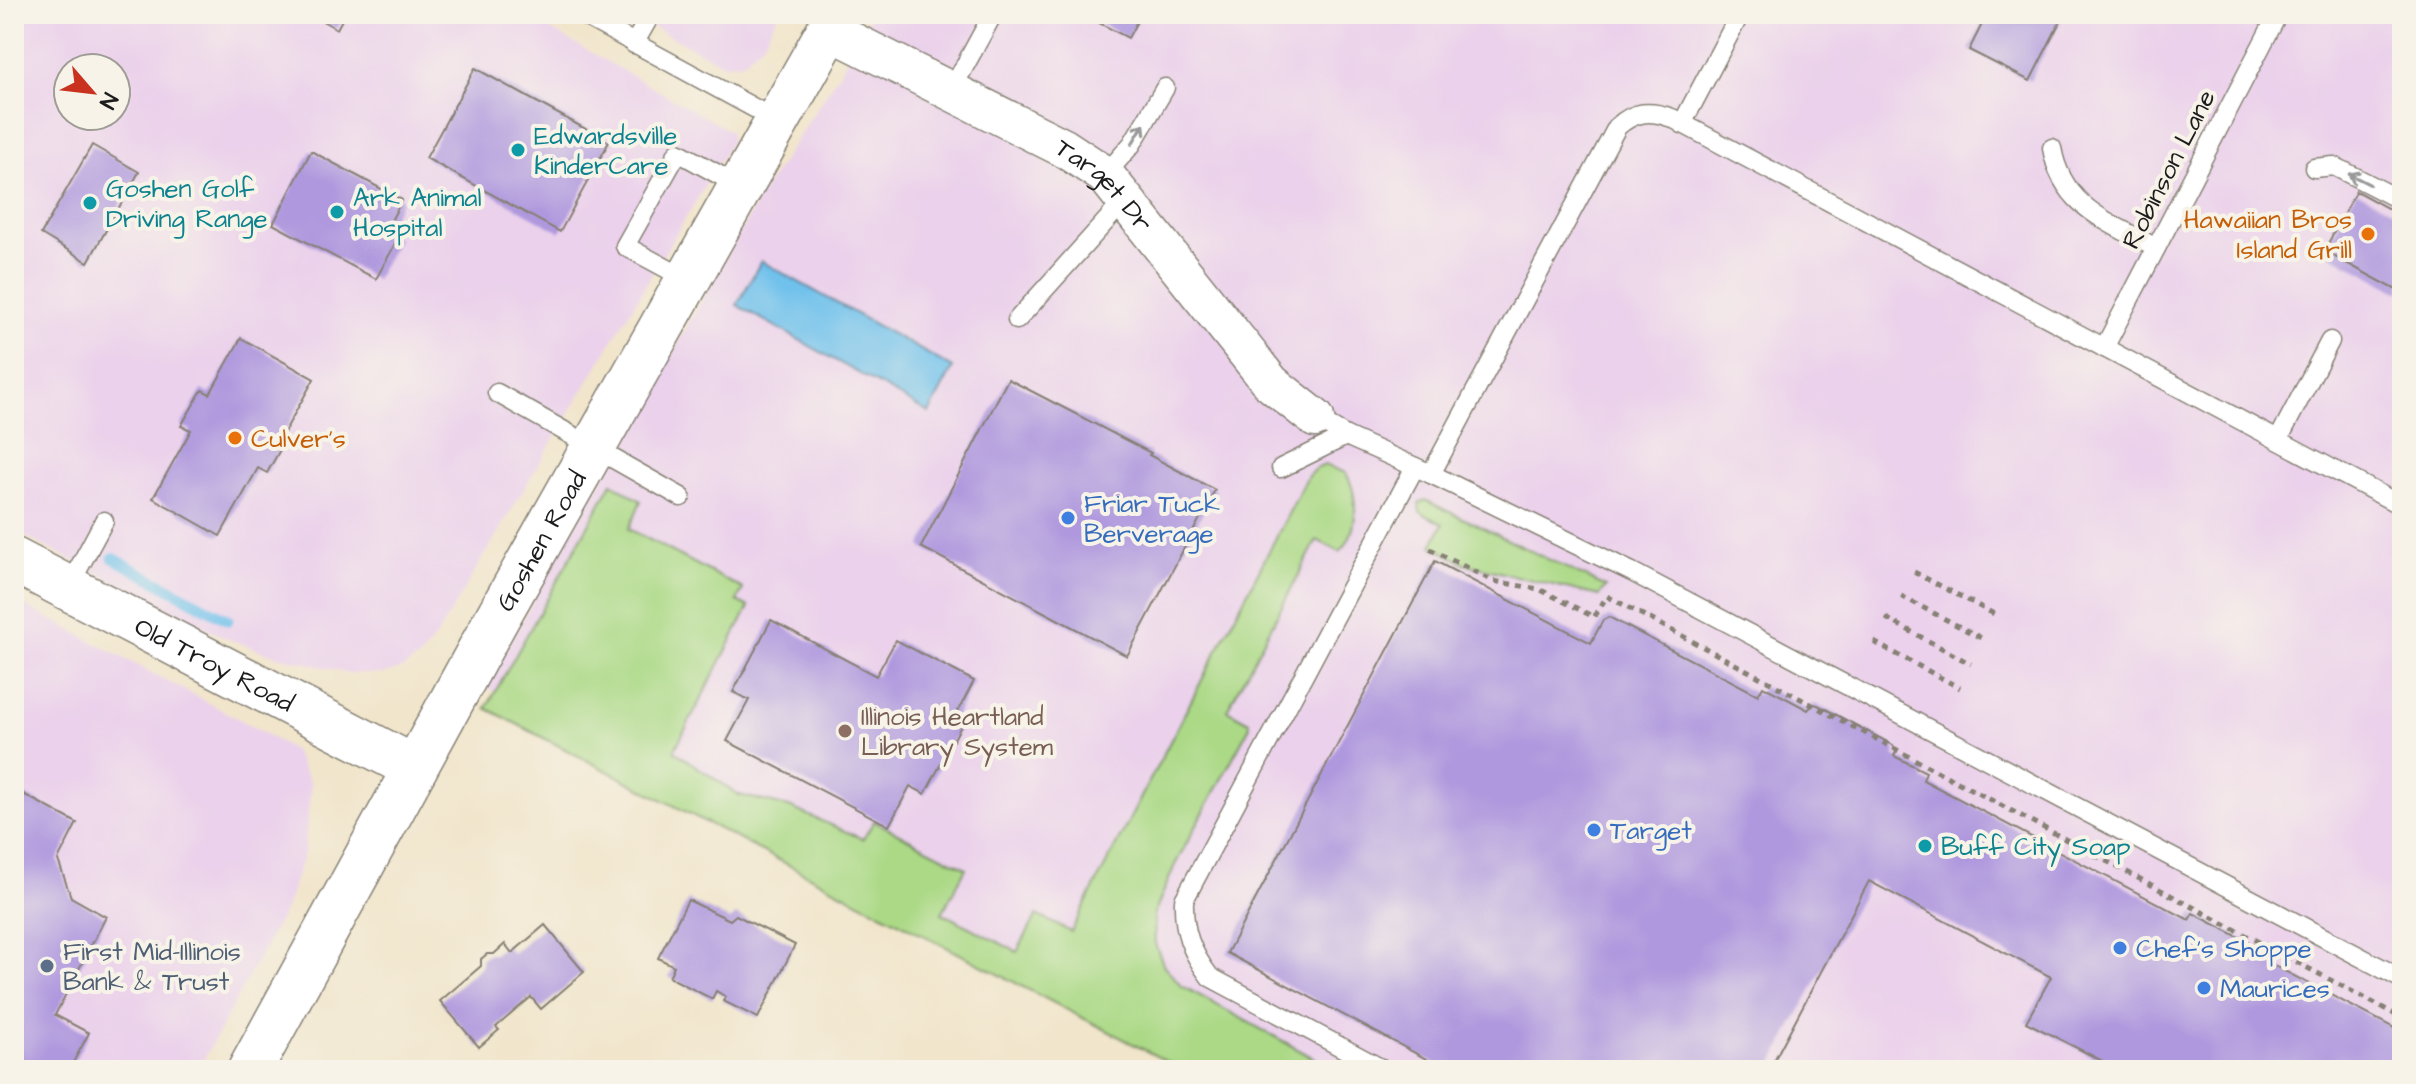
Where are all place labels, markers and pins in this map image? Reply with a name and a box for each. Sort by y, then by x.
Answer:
place label: Edwardsville KinderCare [534,118,677,184]
marker: Edwardsville KinderCare [509,141,527,159]
place label: Goshen Golf Driving Range [106,171,268,239]
place label: Ark Animal Hospital [353,180,482,246]
marker: Goshen Golf Driving Range [81,194,99,212]
place label: Hawaiian Bros Island Grill [2184,202,2352,268]
marker: Ark Animal Hospital [328,203,346,221]
marker: Hawaiian Bros Island Grill [2359,225,2377,243]
place label: Culver's [251,421,346,457]
marker: Culver's [226,429,244,447]
place label: Friar Tuck Berverage [1084,486,1220,554]
marker: Friar Tuck Berverage [1059,509,1077,527]
place label: Illinois Heartland Library System [861,699,1054,767]
marker: Illinois Heartland Library System [836,722,854,740]
place label: Target [1610,813,1692,851]
marker: Target [1585,821,1603,839]
place label: Buff City Soap [1941,829,2131,867]
marker: Buff City Soap [1916,837,1934,855]
place label: Chef's Shoppe [2136,931,2312,967]
place label: First Mid-Illinois Bank & Trust [63,934,241,1000]
marker: Chef's Shoppe [2111,939,2129,957]
marker: First Mid-Illinois Bank & Trust [38,957,56,975]
place label: Maurices [2220,971,2330,1007]
marker: Maurices [2195,979,2213,997]

